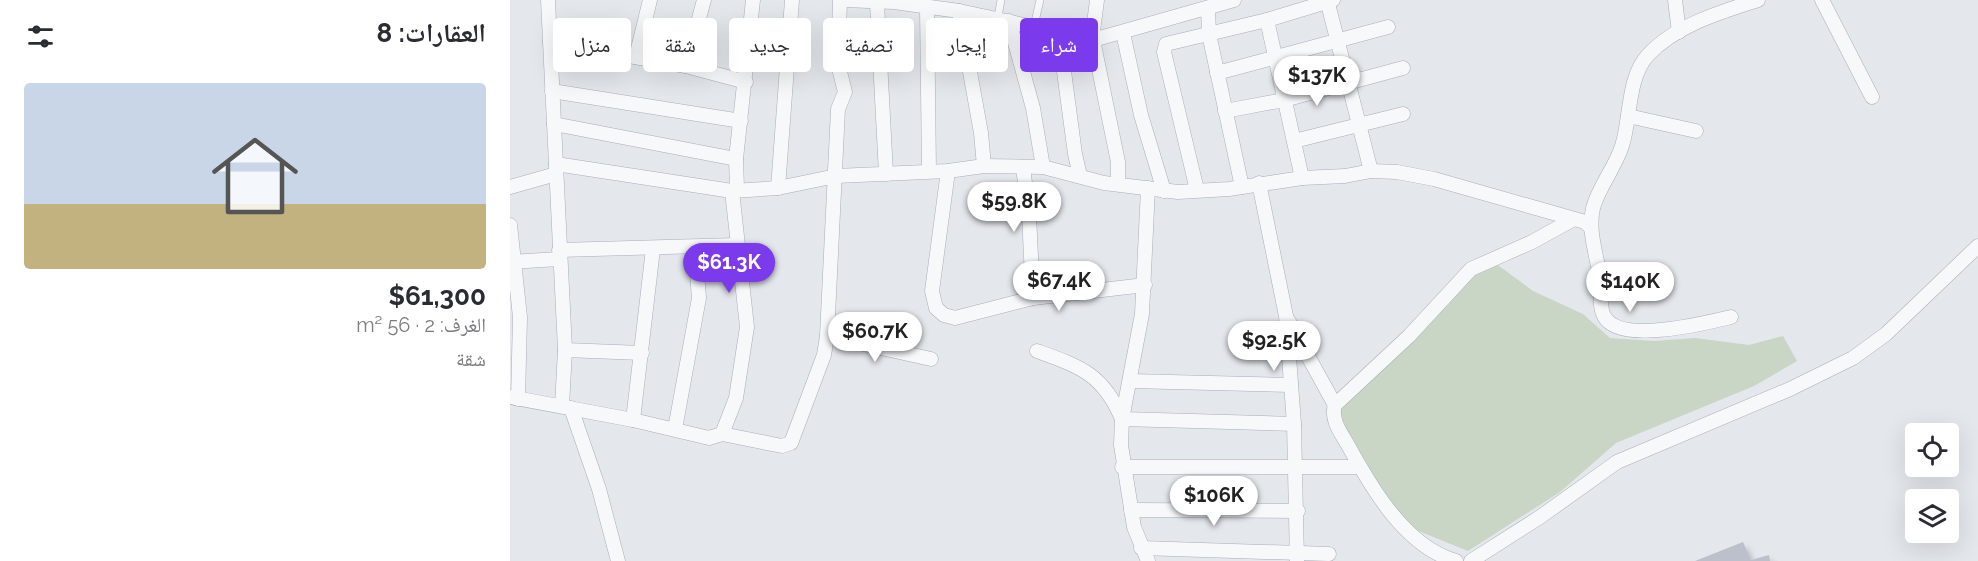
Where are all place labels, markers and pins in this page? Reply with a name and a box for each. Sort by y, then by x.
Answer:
pin: $137K [1275,56,1359,107]
pin: $59.8K [965,182,1063,233]
pin: $61.3K [680,243,778,294]
pin: $67.4K [1010,261,1108,312]
pin: $140K [1588,262,1672,313]
pin: $60.7K [826,312,924,363]
pin: $92.5K [1225,321,1323,372]
pin: $106K [1172,476,1256,527]

